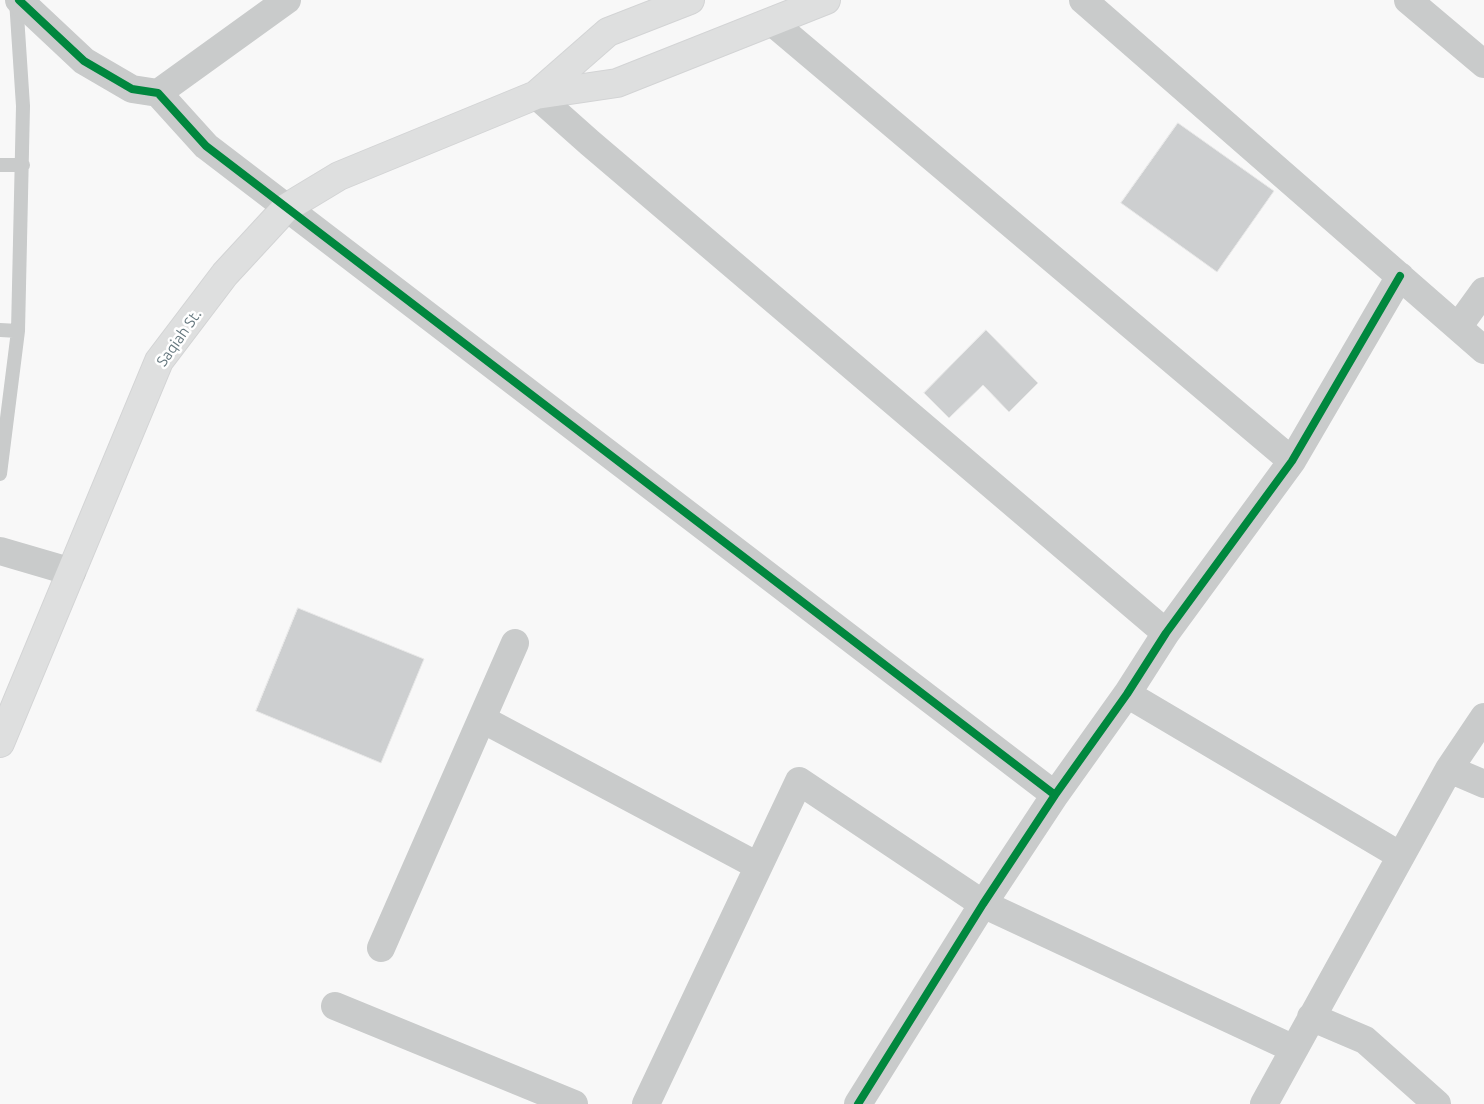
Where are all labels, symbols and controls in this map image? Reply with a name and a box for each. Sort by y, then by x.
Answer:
street label: Saqiah St. [153,306,205,370]

